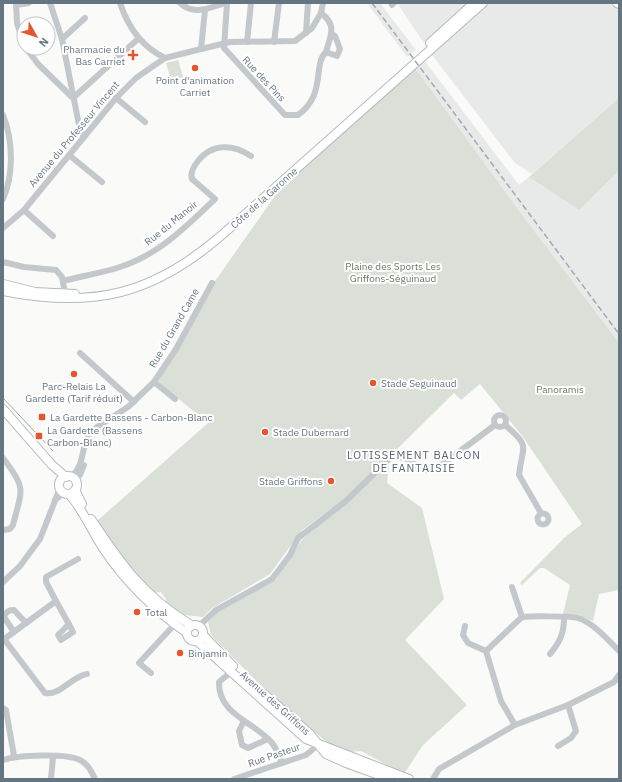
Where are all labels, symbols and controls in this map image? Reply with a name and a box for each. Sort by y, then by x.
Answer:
north arrow [16,16,56,56]
text: N [36,35,52,50]
place label: Pharmacie du Bas Carriet [63,43,125,68]
marker: Pharmacie du Bas Carriet [128,50,138,60]
street label: Rue des Pins [240,54,288,105]
marker: Point d'animation Carriet [190,63,200,73]
place label: Point d'animation Carriet [156,74,234,99]
street label: Avenue du Professeur Vincent [26,78,122,190]
street label: Côte de la Garonne [228,164,301,231]
street label: Rue du Manoir [142,197,200,248]
park label: Plaine des Sports Les Griffons-Séguinaud [345,260,441,285]
street label: Rue du Grand Came [146,286,202,370]
marker: Parc-Relais La Gardette (Tarif réduit) [69,369,79,379]
place label: Stade Seguinaud [381,377,457,390]
marker: Stade Seguinaud [368,378,378,388]
place label: Parc-Relais La Gardette (Tarif réduit) [25,380,123,405]
park label: Panoramis [536,383,584,396]
place label: La Gardette Bassens - Carbon-Blanc [50,411,213,424]
marker: La Gardette Bassens - Carbon-Blanc [37,412,47,422]
place label: La Gardette (Bassens Carbon-Blanc) [47,424,143,449]
place label: Stade Dubernard [273,426,349,439]
marker: Stade Dubernard [260,427,270,437]
marker: La Gardette (Bassens Carbon-Blanc) [34,431,44,441]
district label: LOTISSEMENT BALCON DE FANTAISIE [347,448,481,475]
place label: Stade Griffons [259,475,323,488]
marker: Stade Griffons [326,476,336,486]
place label: Total [145,606,168,619]
marker: Total [132,607,142,617]
place label: Binjamin [188,647,227,660]
marker: Binjamin [175,648,185,658]
street label: Avenue des Griffons [237,668,313,738]
street label: Rue Pasteur [246,740,302,770]

